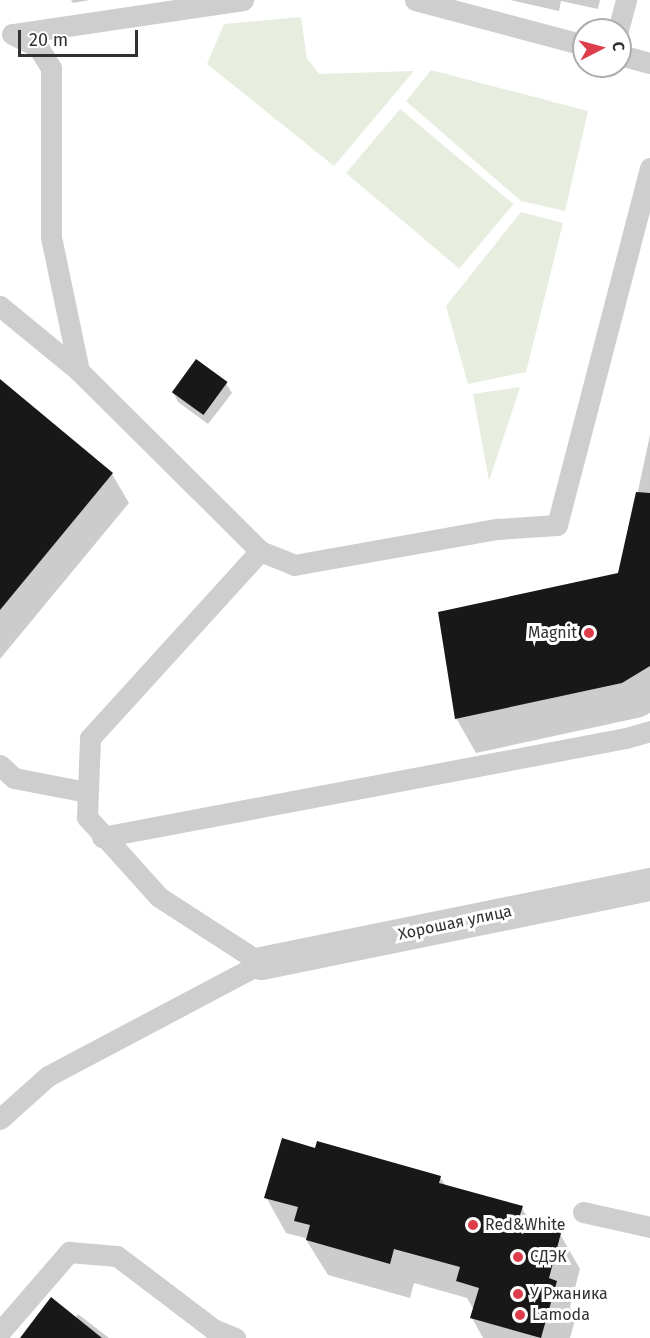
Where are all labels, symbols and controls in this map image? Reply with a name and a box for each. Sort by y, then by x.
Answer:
scale bar [21,18,141,56]
north arrow [572,18,632,78]
text: 20 m [29,29,68,51]
text: С [608,41,628,52]
place label: Magnit [528,623,577,643]
marker: Magnit [582,626,596,640]
street label: Хорошая улица [396,902,514,944]
place label: Red&White [485,1215,566,1235]
marker: Red&White [466,1218,480,1232]
place label: СДЭК [530,1247,567,1267]
marker: СДЭК [511,1250,525,1264]
place label: У Ржаника [530,1284,608,1304]
marker: У Ржаника [511,1287,525,1301]
place label: Lamoda [532,1305,590,1325]
marker: Lamoda [513,1308,527,1322]

